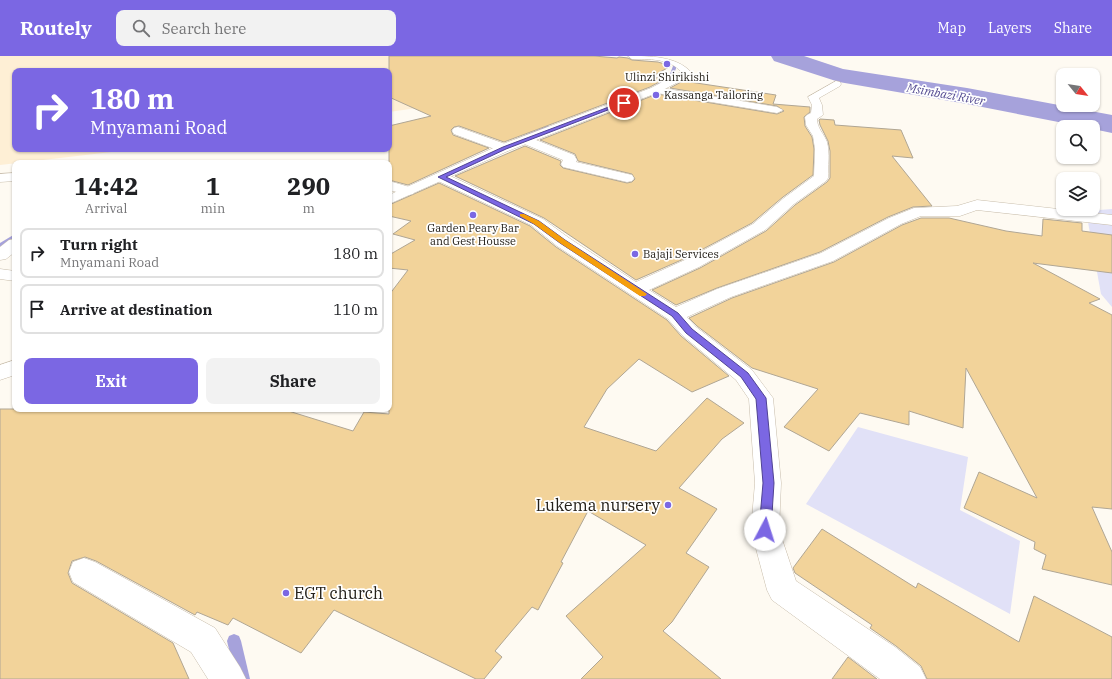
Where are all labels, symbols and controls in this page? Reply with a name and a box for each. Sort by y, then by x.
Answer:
search box [116,10,396,46]
text: Routely [20,16,92,40]
icon: search [130,17,152,39]
text: Search here [162,19,246,38]
text: Map [938,19,966,37]
text: Layers [988,19,1032,37]
text: Share [1054,19,1092,37]
marker: Ulinzi Shirikishi [662,59,672,69]
north arrow [1056,68,1100,112]
map controls [1056,68,1100,216]
place label: Ulinzi Shirikishi [625,70,710,84]
text: 180 m [90,80,174,117]
water label: Msimbazi River [905,80,987,108]
icon: right [24,84,76,136]
pin [607,86,641,120]
place label: Kassanga Tailoring [664,88,763,102]
marker: Kassanga Tailoring [651,90,661,100]
icon: arrive [613,92,635,114]
text: Mnyamani Road [90,116,227,139]
button: search [1056,120,1100,164]
text: 14:42 [74,170,139,202]
text: 1 [206,170,220,202]
text: 290 [287,170,330,202]
button: layers [1056,172,1100,216]
text: Arrival [85,200,127,217]
text: min [200,200,225,217]
text: m [302,200,315,217]
marker: Garden Peary Bar and Gest Housse [468,210,478,220]
place label: Garden Peary Bar and Gest Housse [427,221,519,248]
text: Turn right [60,235,138,254]
icon: right [26,242,48,264]
text: 180 m [333,244,378,263]
place label: Bajaji Services [643,247,719,261]
marker: Bajaji Services [630,249,640,259]
text: Mnyamani Road [60,254,159,271]
icon: arrive [26,298,48,320]
text: Arrive at destination [60,300,212,319]
text: 110 m [333,300,378,319]
button: Exit [24,358,198,404]
button: Share [206,358,380,404]
place label: Lukema nursery [536,495,660,515]
marker: Lukema nursery [663,500,673,510]
position arrow [744,509,786,551]
place label: EGT church [294,583,383,603]
marker: EGT church [281,588,291,598]

